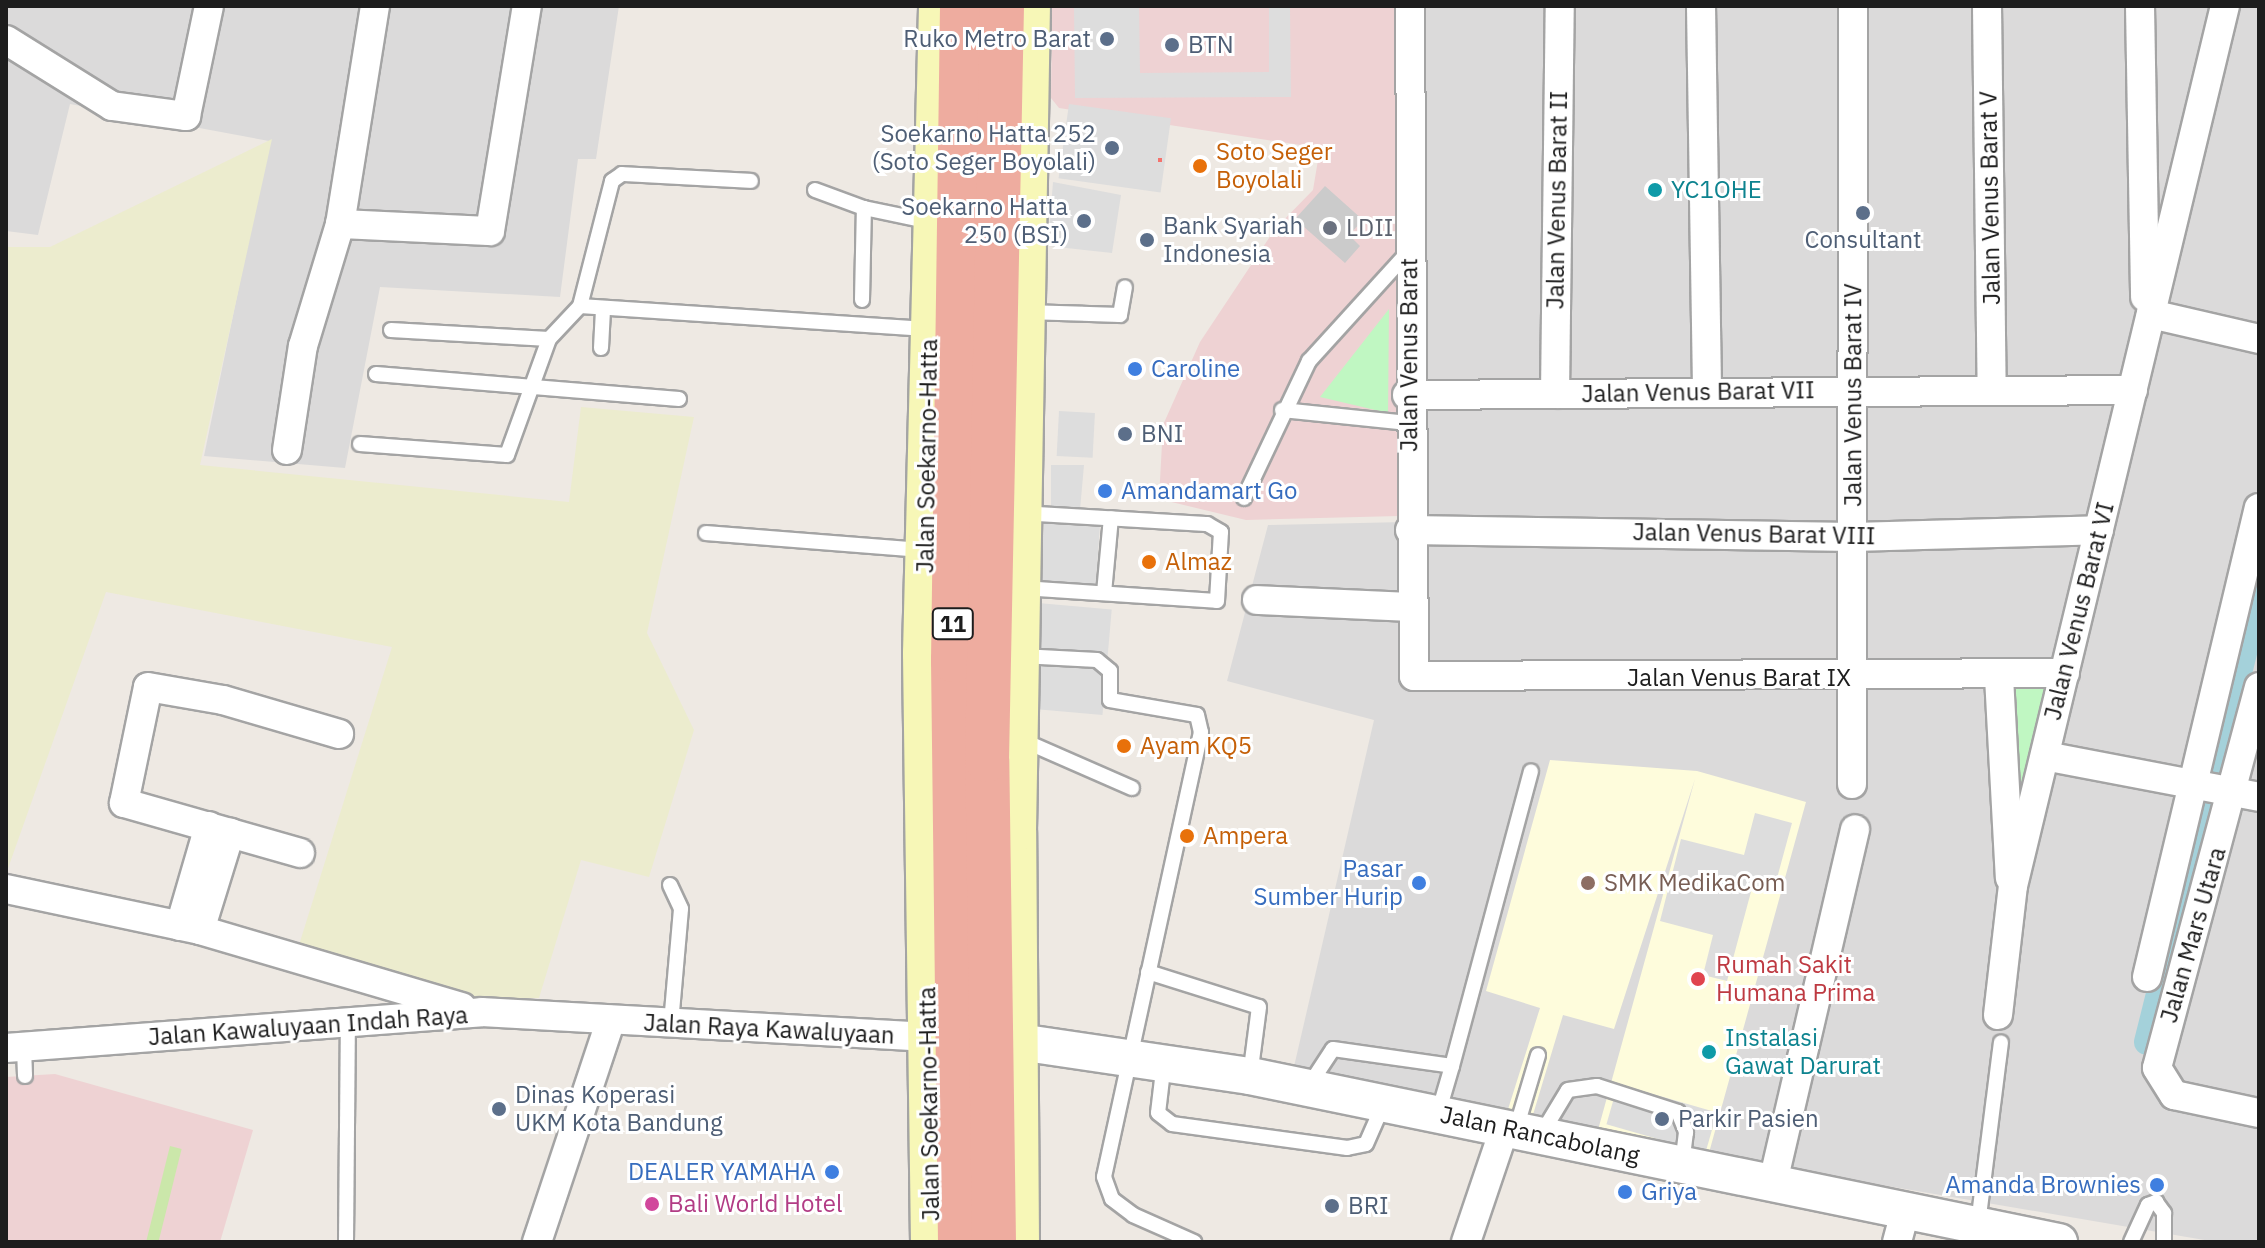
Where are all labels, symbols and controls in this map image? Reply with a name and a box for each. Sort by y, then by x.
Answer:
place label: Ruko Metro Barat [903,25,1091,53]
marker: Ruko Metro Barat [1098,30,1116,48]
place label: BTN [1188,31,1234,59]
marker: BTN [1163,36,1181,54]
street label: Jalan Venus Barat II [1541,90,1573,310]
street label: Jalan Venus Barat V [1974,91,2006,305]
place label: Soekarno Hatta 252 (Soto Seger Boyolali) [872,120,1096,176]
place label: Soto Seger Boyolali [1216,138,1332,194]
marker: Soekarno Hatta 252 (Soto Seger Boyolali) [1103,139,1121,157]
marker: Soto Seger Boyolali [1191,157,1209,175]
place label: YC1OHE [1671,176,1762,204]
marker: YC1OHE [1646,181,1664,199]
place label: Soekarno Hatta 250 (BSI) [901,193,1068,249]
marker: Consultant [1854,204,1872,222]
marker: Soekarno Hatta 250 (BSI) [1075,212,1093,230]
place label: Bank Syariah Indonesia [1163,212,1303,268]
place label: LDII [1346,214,1393,242]
marker: LDII [1321,219,1339,237]
place label: Consultant [1805,226,1921,254]
marker: Bank Syariah Indonesia [1138,231,1156,249]
street label: Jalan Venus Barat [1395,258,1423,452]
street label: Jalan Venus Barat IV [1839,283,1867,507]
street label: Jalan Soekarno-Hatta [911,339,943,573]
place label: Caroline [1151,355,1240,383]
marker: Caroline [1126,360,1144,378]
street label: Jalan Venus Barat VII [1581,376,1815,408]
place label: BNI [1141,420,1183,448]
marker: BNI [1116,425,1134,443]
place label: Amandamart Go [1121,477,1297,505]
marker: Amandamart Go [1096,482,1114,500]
street label: Jalan Venus Barat VI [2038,499,2120,723]
street label: Jalan Venus Barat VIII [1632,517,1876,551]
place label: Almaz [1165,548,1232,576]
marker: Almaz [1140,553,1158,571]
road number: 11 [931,606,975,642]
street label: Jalan Venus Barat IX [1627,664,1851,692]
place label: Ayam KQ5 [1140,732,1252,760]
marker: Ayam KQ5 [1115,737,1133,755]
place label: Ampera [1203,822,1288,850]
marker: Ampera [1178,827,1196,845]
street label: Jalan Mars Utara [2154,844,2232,1026]
place label: Pasar Sumber Hurip [1254,855,1403,911]
place label: SMK MedikaCom [1604,869,1786,897]
marker: Pasar Sumber Hurip [1410,874,1428,892]
marker: SMK MedikaCom [1579,874,1597,892]
place label: Rumah Sakit Humana Prima [1716,951,1875,1007]
marker: Rumah Sakit Humana Prima [1687,968,1709,990]
street label: Jalan Soekarno-Hatta [913,987,945,1221]
street label: Jalan Kawaluyaan Indah Raya [147,1000,469,1052]
street label: Jalan Raya Kawaluyaan [643,1008,895,1050]
place label: Instalasi Gawat Darurat [1725,1024,1881,1080]
marker: Instalasi Gawat Darurat [1700,1043,1718,1061]
place label: Dinas Koperasi UKM Kota Bandung [515,1081,723,1137]
marker: Dinas Koperasi UKM Kota Bandung [490,1100,508,1118]
street label: Jalan Rancabolang [1438,1100,1642,1170]
place label: Parkir Pasien [1678,1105,1819,1133]
marker: Parkir Pasien [1653,1110,1671,1128]
place label: DEALER YAMAHA [628,1158,816,1186]
marker: DEALER YAMAHA [823,1163,841,1181]
place label: Amanda Brownies [1945,1171,2141,1199]
marker: Amanda Brownies [2148,1176,2166,1194]
place label: Griya [1641,1178,1697,1206]
marker: Griya [1616,1183,1634,1201]
place label: Bali World Hotel [668,1190,843,1218]
place label: BRI [1348,1192,1389,1220]
marker: Bali World Hotel [643,1195,661,1213]
marker: BRI [1323,1197,1341,1215]

